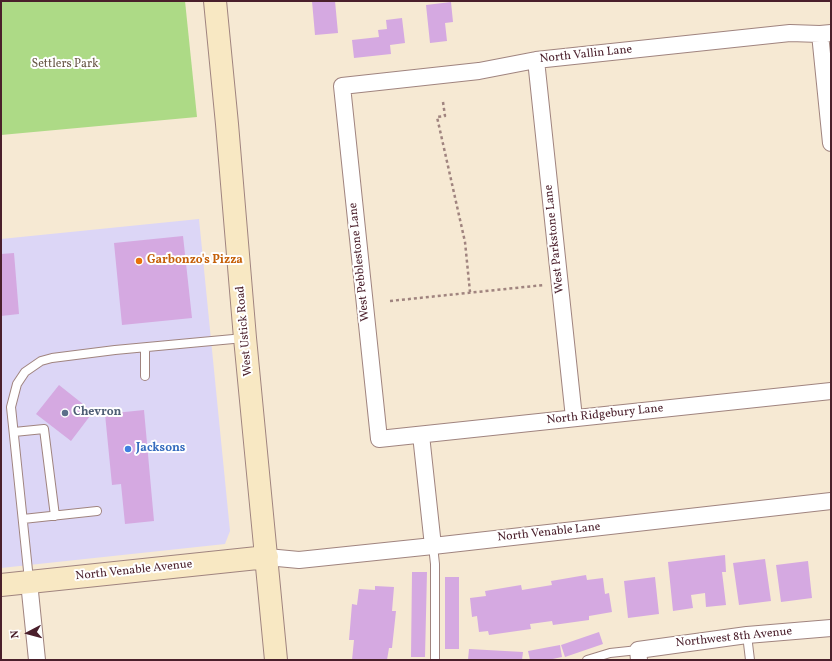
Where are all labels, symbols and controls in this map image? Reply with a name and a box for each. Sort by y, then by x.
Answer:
street label: North Vallin Lane [539,43,633,67]
park label: Settlers Park [32,58,98,72]
street label: West Parkstone Lane [542,184,568,294]
street label: West Pebblestone Lane [347,202,373,322]
place label: Garbonzo's Pizza [147,254,243,268]
marker: Garbonzo's Pizza [134,256,144,266]
street label: West Ustick Road [234,285,256,377]
street label: North Ridgebury Lane [546,402,664,428]
place label: Chevron [73,406,121,420]
marker: Chevron [60,408,70,418]
place label: Jacksons [136,442,185,456]
marker: Jacksons [123,444,133,454]
street label: North Venable Lane [497,520,601,546]
street label: North Venable Avenue [75,558,193,584]
north arrow [8,613,48,653]
street label: Northwest 8th Avenue [675,625,793,651]
text: N [8,630,23,639]

